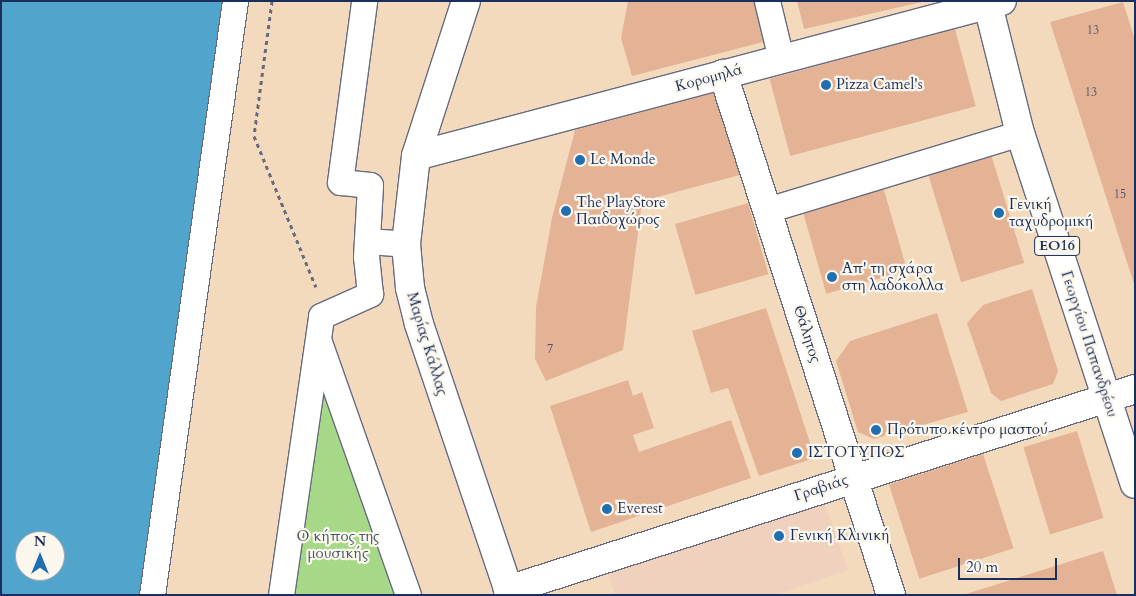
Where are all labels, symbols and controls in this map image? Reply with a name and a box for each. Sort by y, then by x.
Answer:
house number: 13 [1087,24,1099,38]
street label: Κορομηλά [673,60,745,96]
place label: Pizza Camel's [836,76,923,94]
marker: Pizza Camel's [820,79,832,91]
house number: 13 [1085,86,1097,100]
place label: Le Monde [590,151,655,169]
marker: Le Monde [574,154,586,166]
house number: 15 [1114,188,1126,202]
place label: The PlayStore Παιδοχώρος [576,193,666,228]
place label: Γενική ταχυδρομική [1009,195,1094,230]
marker: The PlayStore Παιδοχώρος [560,205,572,217]
marker: Γενική ταχυδρομική [993,207,1005,219]
road number: ΕΟ16 [1033,235,1081,258]
place label: Απ' τη σχάρα στη λαδόκολλα [842,259,943,294]
street label: Γεωργίου Παπανδρέου [1057,269,1121,419]
marker: Απ' τη σχάρα στη λαδόκολλα [826,271,838,283]
street label: Μαρίας Κάλλας [403,290,451,398]
street label: Θάλητος [789,303,825,365]
house number: 7 [547,343,553,357]
place label: Πρότυπο κέντρο μαστού [887,421,1048,439]
marker: Πρότυπο κέντρο μαστού [869,423,883,437]
place label: ΙΣΤΟΤΥΠΟΣ [808,444,904,462]
marker: ΙΣΤΟΤΥΠΟΣ [790,446,804,460]
street label: Γραβιάς [792,471,850,505]
place label: Everest [617,500,663,518]
marker: Everest [601,503,613,515]
park label: Ο κήπος της μουσικής [296,527,380,562]
place label: Γενική Κλινική [790,527,890,545]
marker: Γενική Κλινική [772,529,786,543]
north arrow [15,531,65,581]
text: N [34,532,46,551]
scale bar [961,548,1060,580]
text: 20 m [966,557,998,577]

